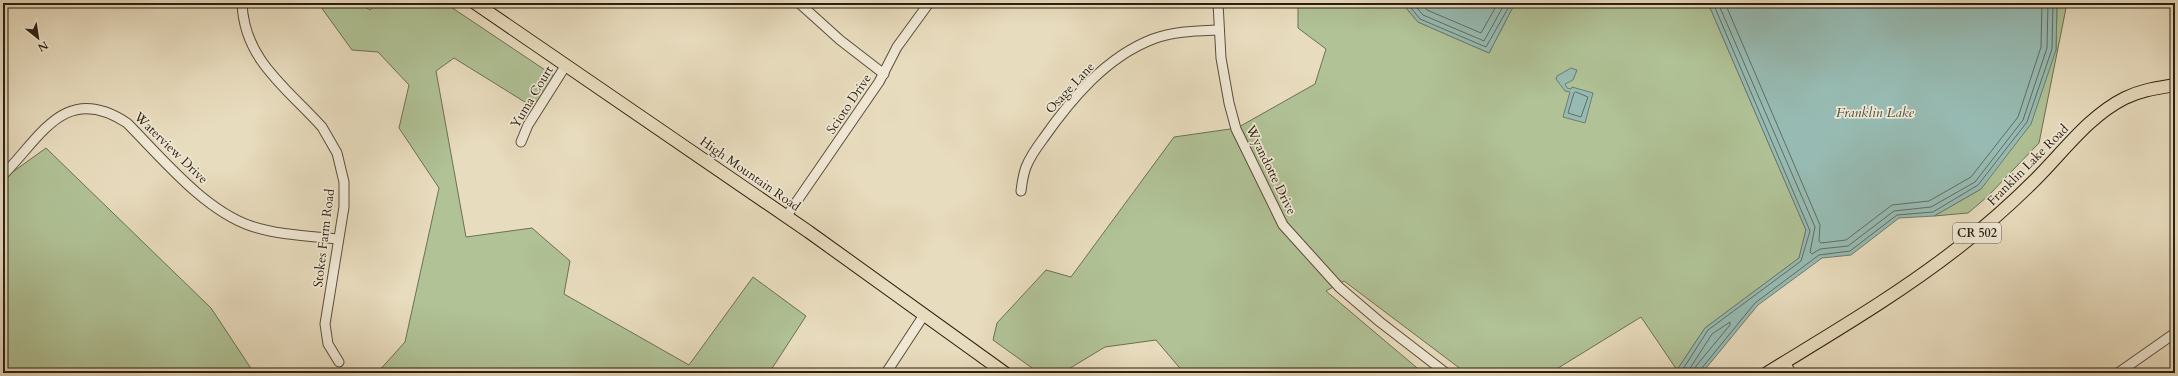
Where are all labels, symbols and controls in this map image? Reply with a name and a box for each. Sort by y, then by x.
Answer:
north arrow [18,18,58,58]
text: N [34,37,51,55]
street label: Osage Lane [1041,58,1099,118]
street label: Yuma Court [506,62,558,132]
street label: Scioto Drive [822,70,876,138]
water label: Franklin Lake [1836,103,1915,122]
street label: Waterview Drive [129,107,212,188]
street label: Franklin Lake Road [1983,120,2073,210]
street label: Wyandotte Drive [1241,121,1300,218]
street label: High Mountain Road [696,132,804,216]
street label: Stokes Farm Road [309,188,339,288]
road number: CR 502 [1953,223,2001,243]

